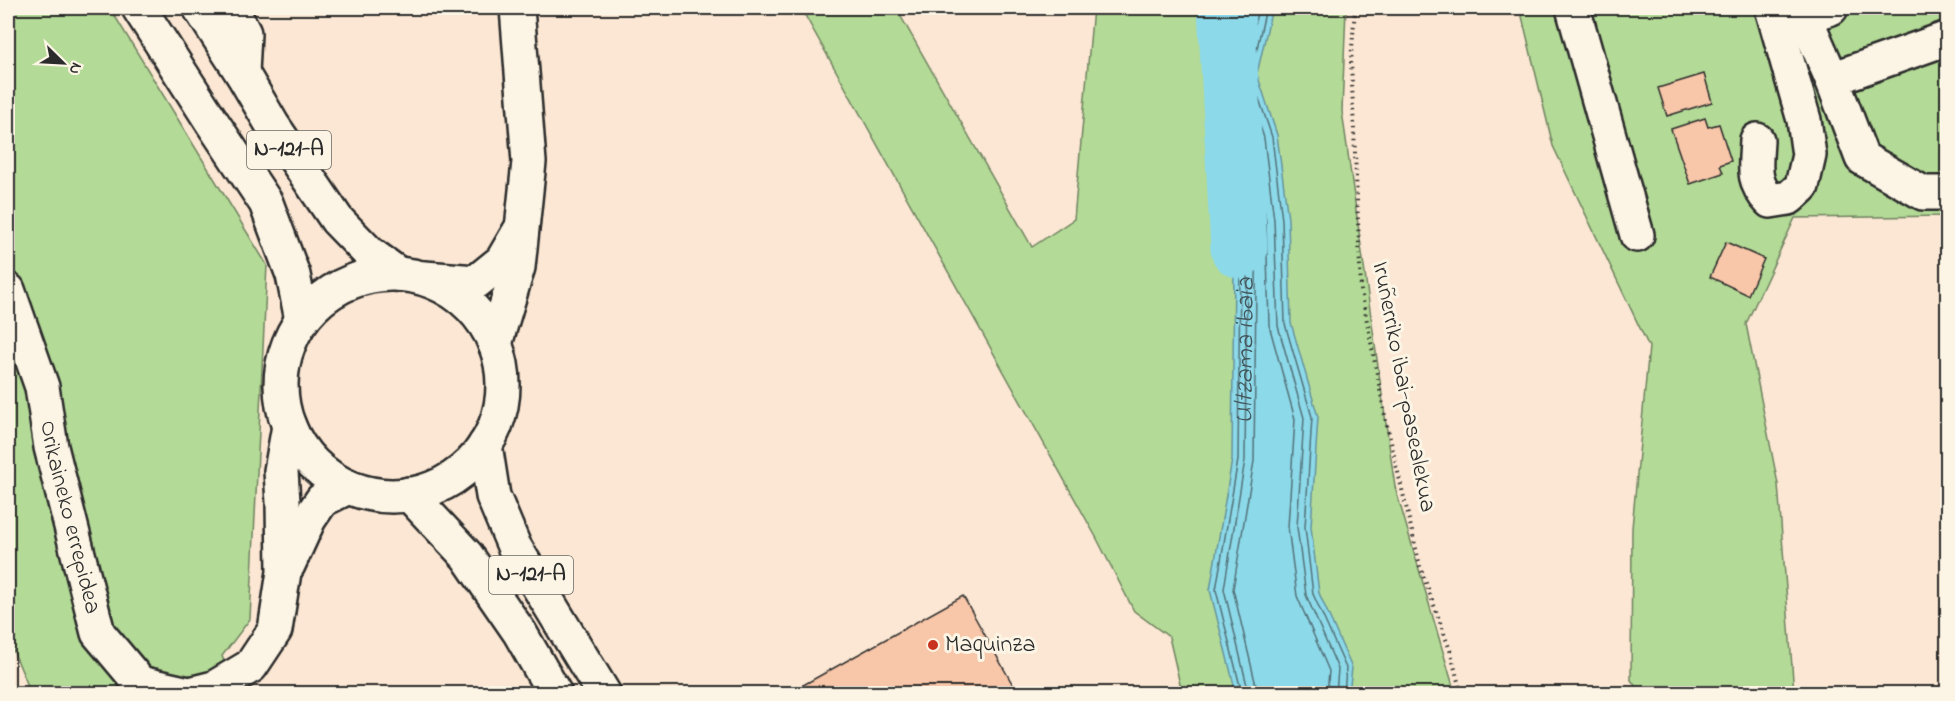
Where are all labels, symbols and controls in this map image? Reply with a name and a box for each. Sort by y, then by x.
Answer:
north arrow [33,33,93,93]
text: N [62,58,88,78]
road number: N-121-A [247,131,331,169]
street label: Iruñerriko ibai-pasealekua [1362,259,1444,515]
water label: Ultzama ibaia [1226,276,1266,424]
street label: Orikaineko errepidea [30,418,110,618]
road number: N-121-A [489,556,573,594]
place label: Maquinza [945,628,1035,663]
marker: Maquinza [926,638,940,652]

